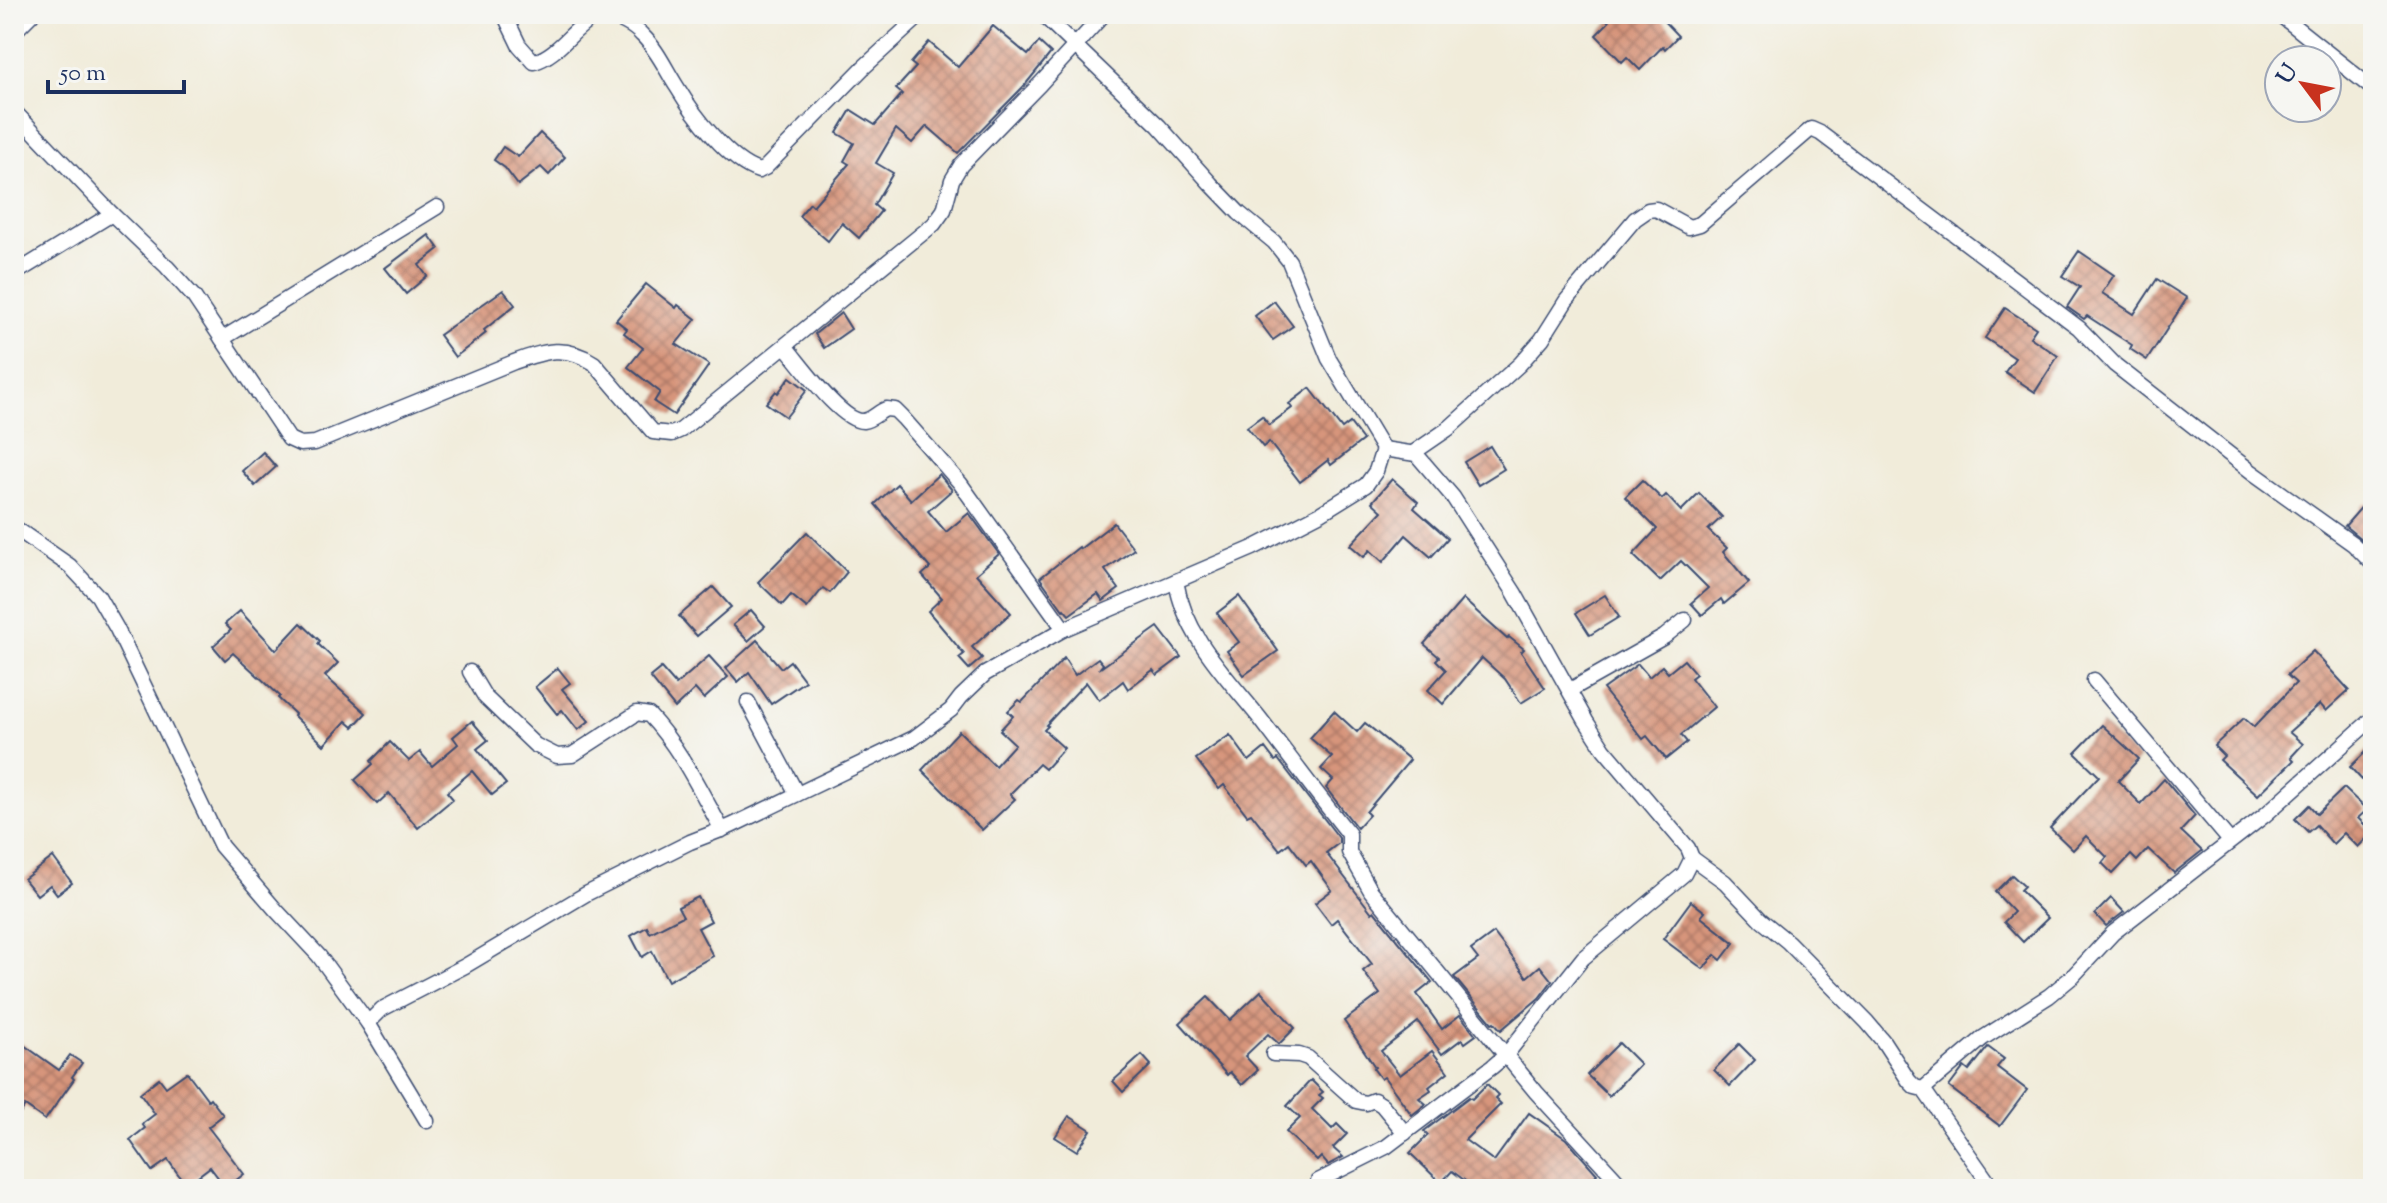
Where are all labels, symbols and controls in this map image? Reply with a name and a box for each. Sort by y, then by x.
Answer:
scale bar [48,44,184,94]
north arrow [2263,44,2343,124]
text: 50 m [58,57,106,91]
text: U [2270,59,2307,91]

